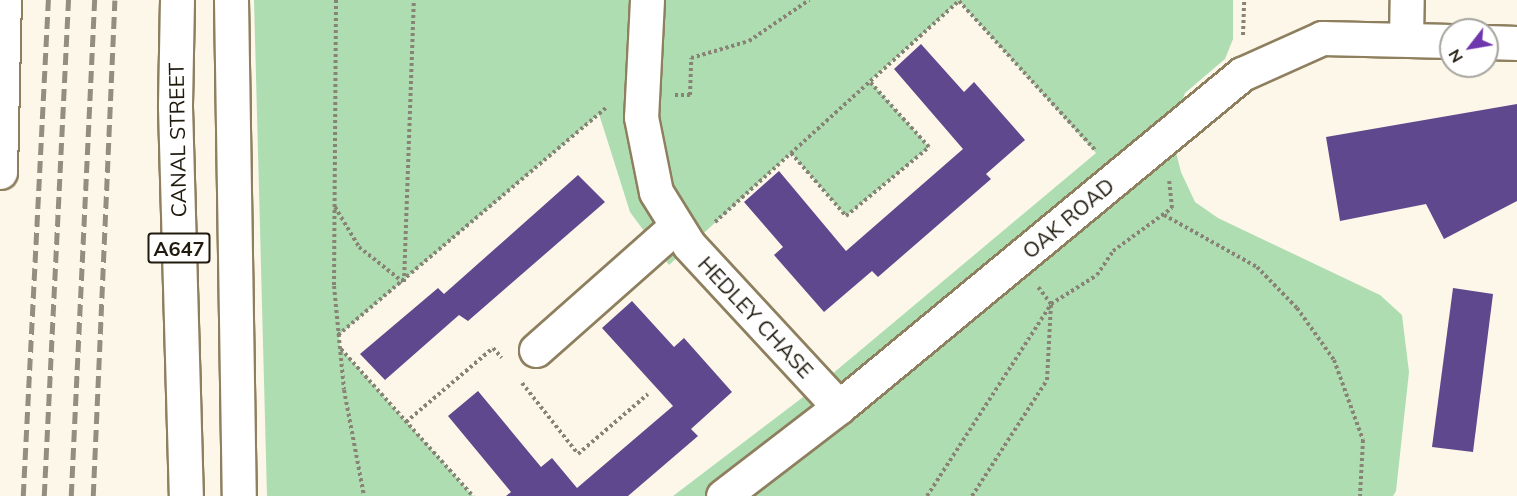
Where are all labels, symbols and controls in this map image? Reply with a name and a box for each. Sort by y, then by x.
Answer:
north arrow [1439,18,1499,78]
text: N [1444,46,1467,67]
street label: CANAL STREET [163,63,191,217]
street label: OAK ROAD [1017,172,1119,264]
road number: A647 [148,231,210,265]
street label: HEDLEY CHASE [693,251,819,383]

